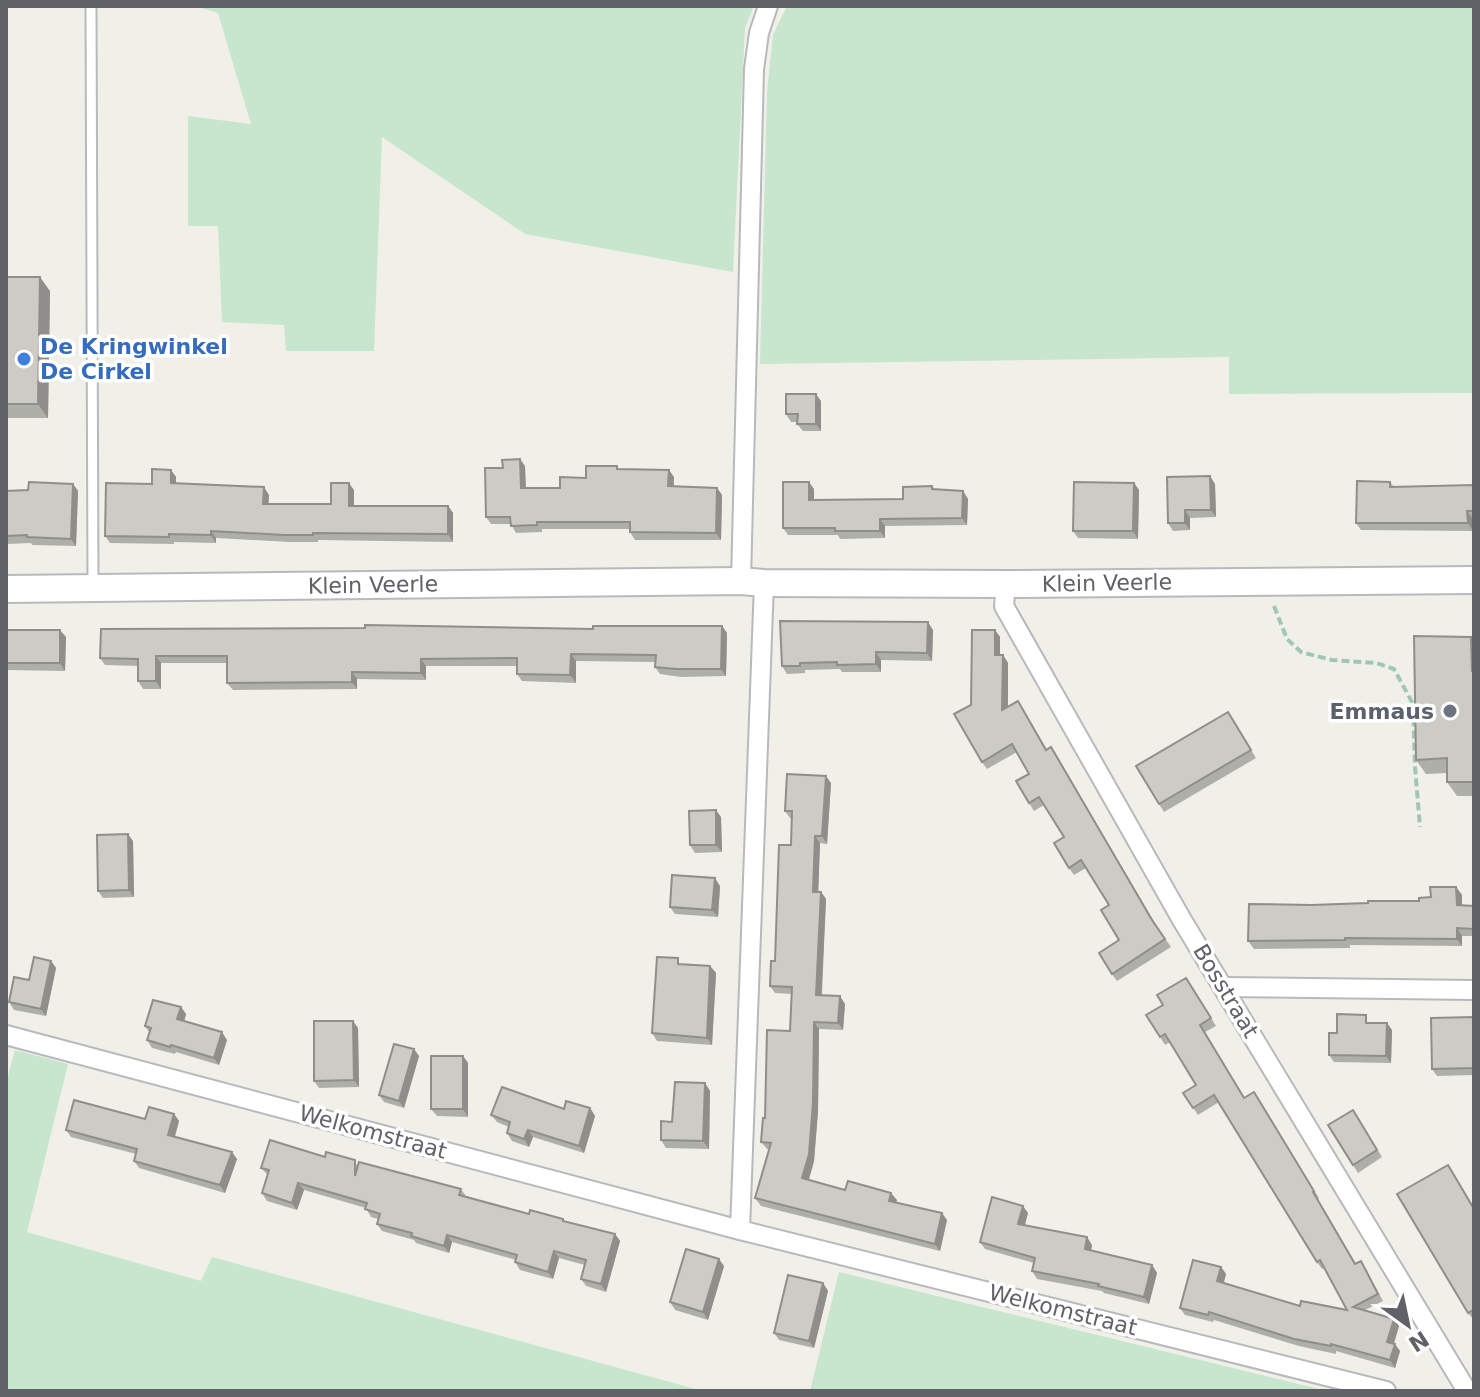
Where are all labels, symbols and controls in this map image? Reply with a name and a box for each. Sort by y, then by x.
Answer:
place label: De Kringwinkel De Cirkel [40,334,228,384]
marker: De Kringwinkel De Cirkel [15,350,33,368]
street label: Klein Veerle [1042,569,1172,597]
street label: Klein Veerle [308,571,438,599]
place label: Emmaus [1330,699,1434,724]
marker: Emmaus [1441,702,1459,720]
street label: Bosstraat [1188,940,1264,1043]
street label: Welkomstraat [297,1100,450,1164]
street label: Welkomstraat [986,1280,1140,1341]
north arrow [1368,1285,1448,1365]
text: N [1404,1326,1433,1357]

